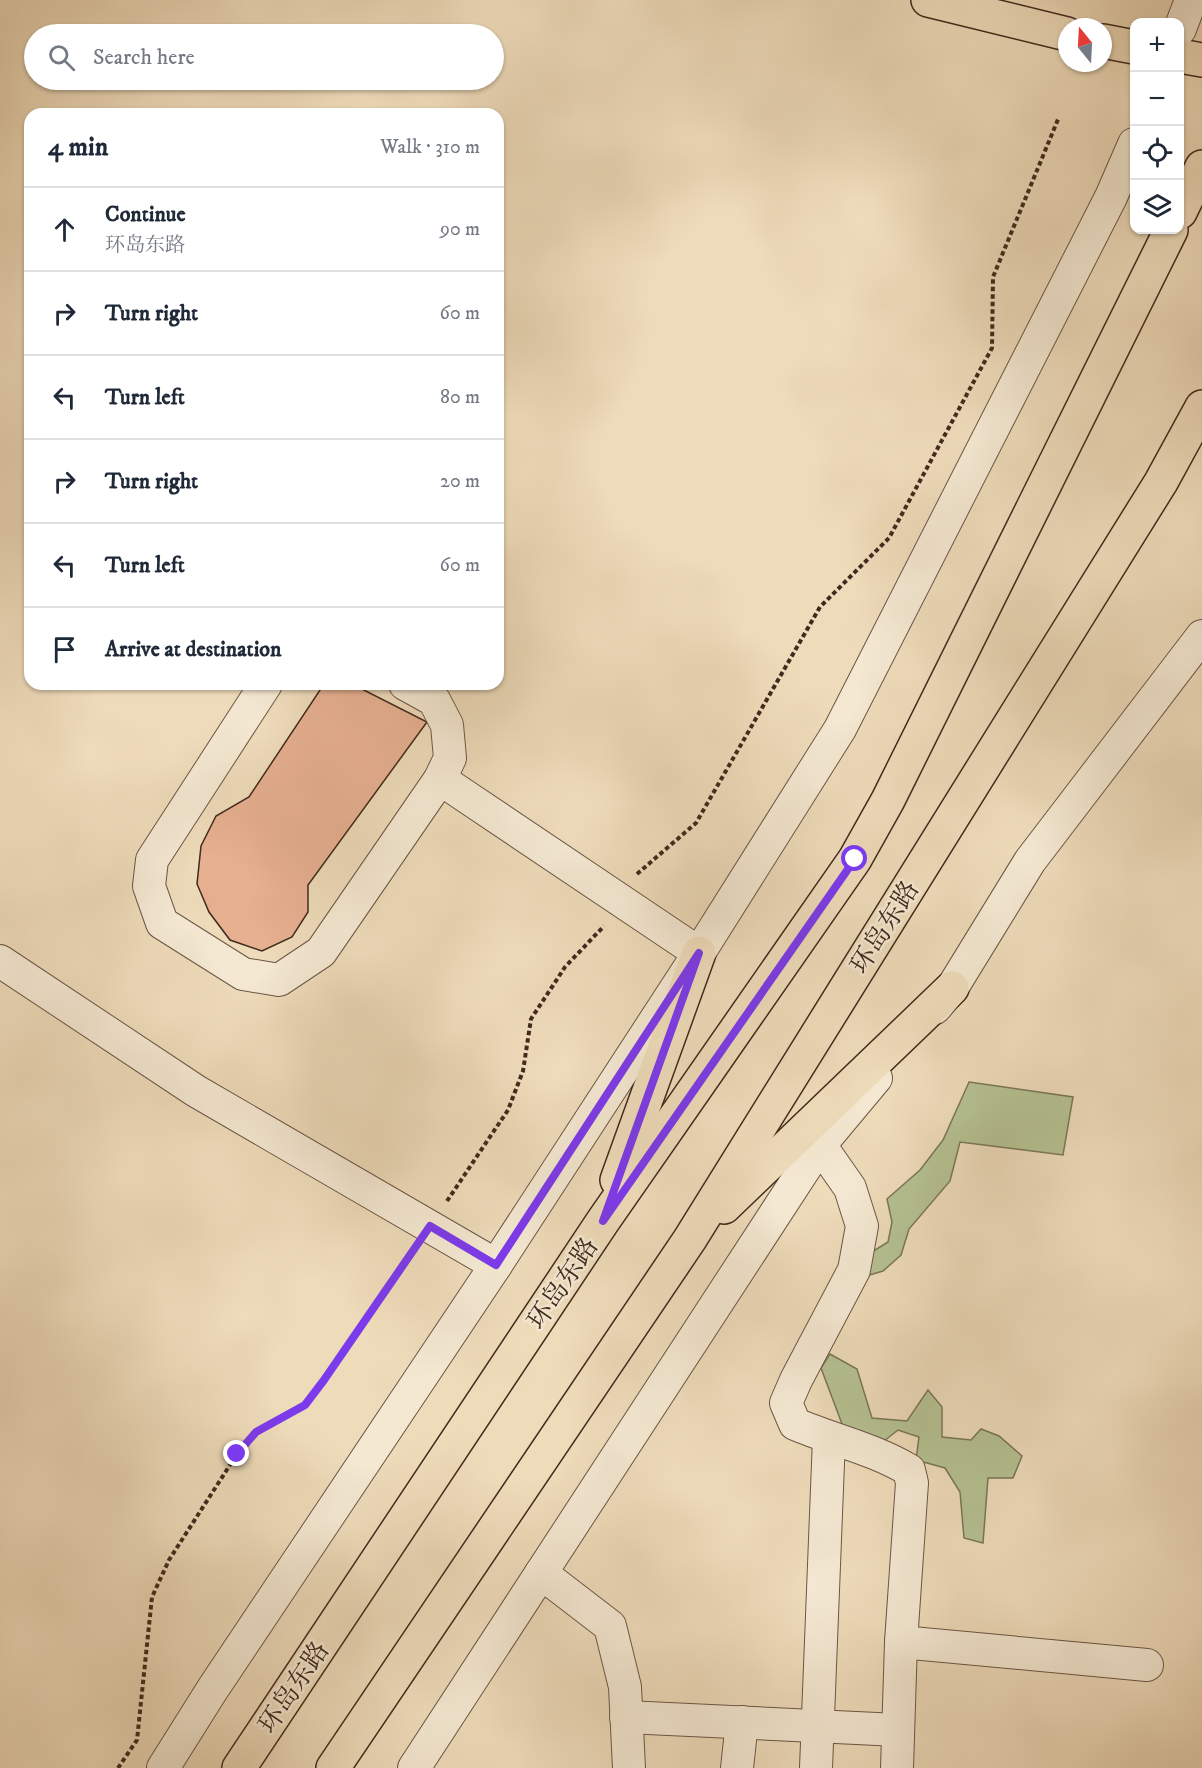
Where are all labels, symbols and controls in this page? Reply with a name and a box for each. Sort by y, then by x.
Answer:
north arrow [1058,18,1112,72]
map controls [1130,18,1184,234]
button: + [1130,18,1184,72]
search box [24,24,504,90]
icon: search [45,41,78,74]
text: Search here [93,44,195,71]
button: − [1130,72,1184,126]
button: locate [1130,126,1184,180]
text: 4 min [48,131,108,164]
text: Walk · 310 m [380,135,480,160]
button: layers [1130,180,1184,234]
text: Continue [105,201,186,228]
icon: ahead [48,213,81,246]
text: 90 m [440,217,480,242]
text: 环岛东路 [105,233,185,258]
icon: right [48,297,81,330]
text: Turn right [105,300,198,327]
text: 60 m [440,301,480,326]
icon: left [48,381,81,414]
text: Turn left [105,384,185,411]
text: 80 m [440,385,480,410]
icon: right [48,465,81,498]
text: Turn right [105,468,198,495]
text: 20 m [440,469,480,494]
icon: left [48,549,81,582]
text: Turn left [105,552,185,579]
text: 60 m [440,553,480,578]
icon: arrive [48,633,81,666]
text: Arrive at destination [105,636,282,663]
route start [841,845,867,871]
street label: 环岛东路 [844,875,927,981]
street label: 环岛东路 [520,1231,606,1336]
route end [223,1440,249,1466]
street label: 环岛东路 [251,1635,337,1740]

